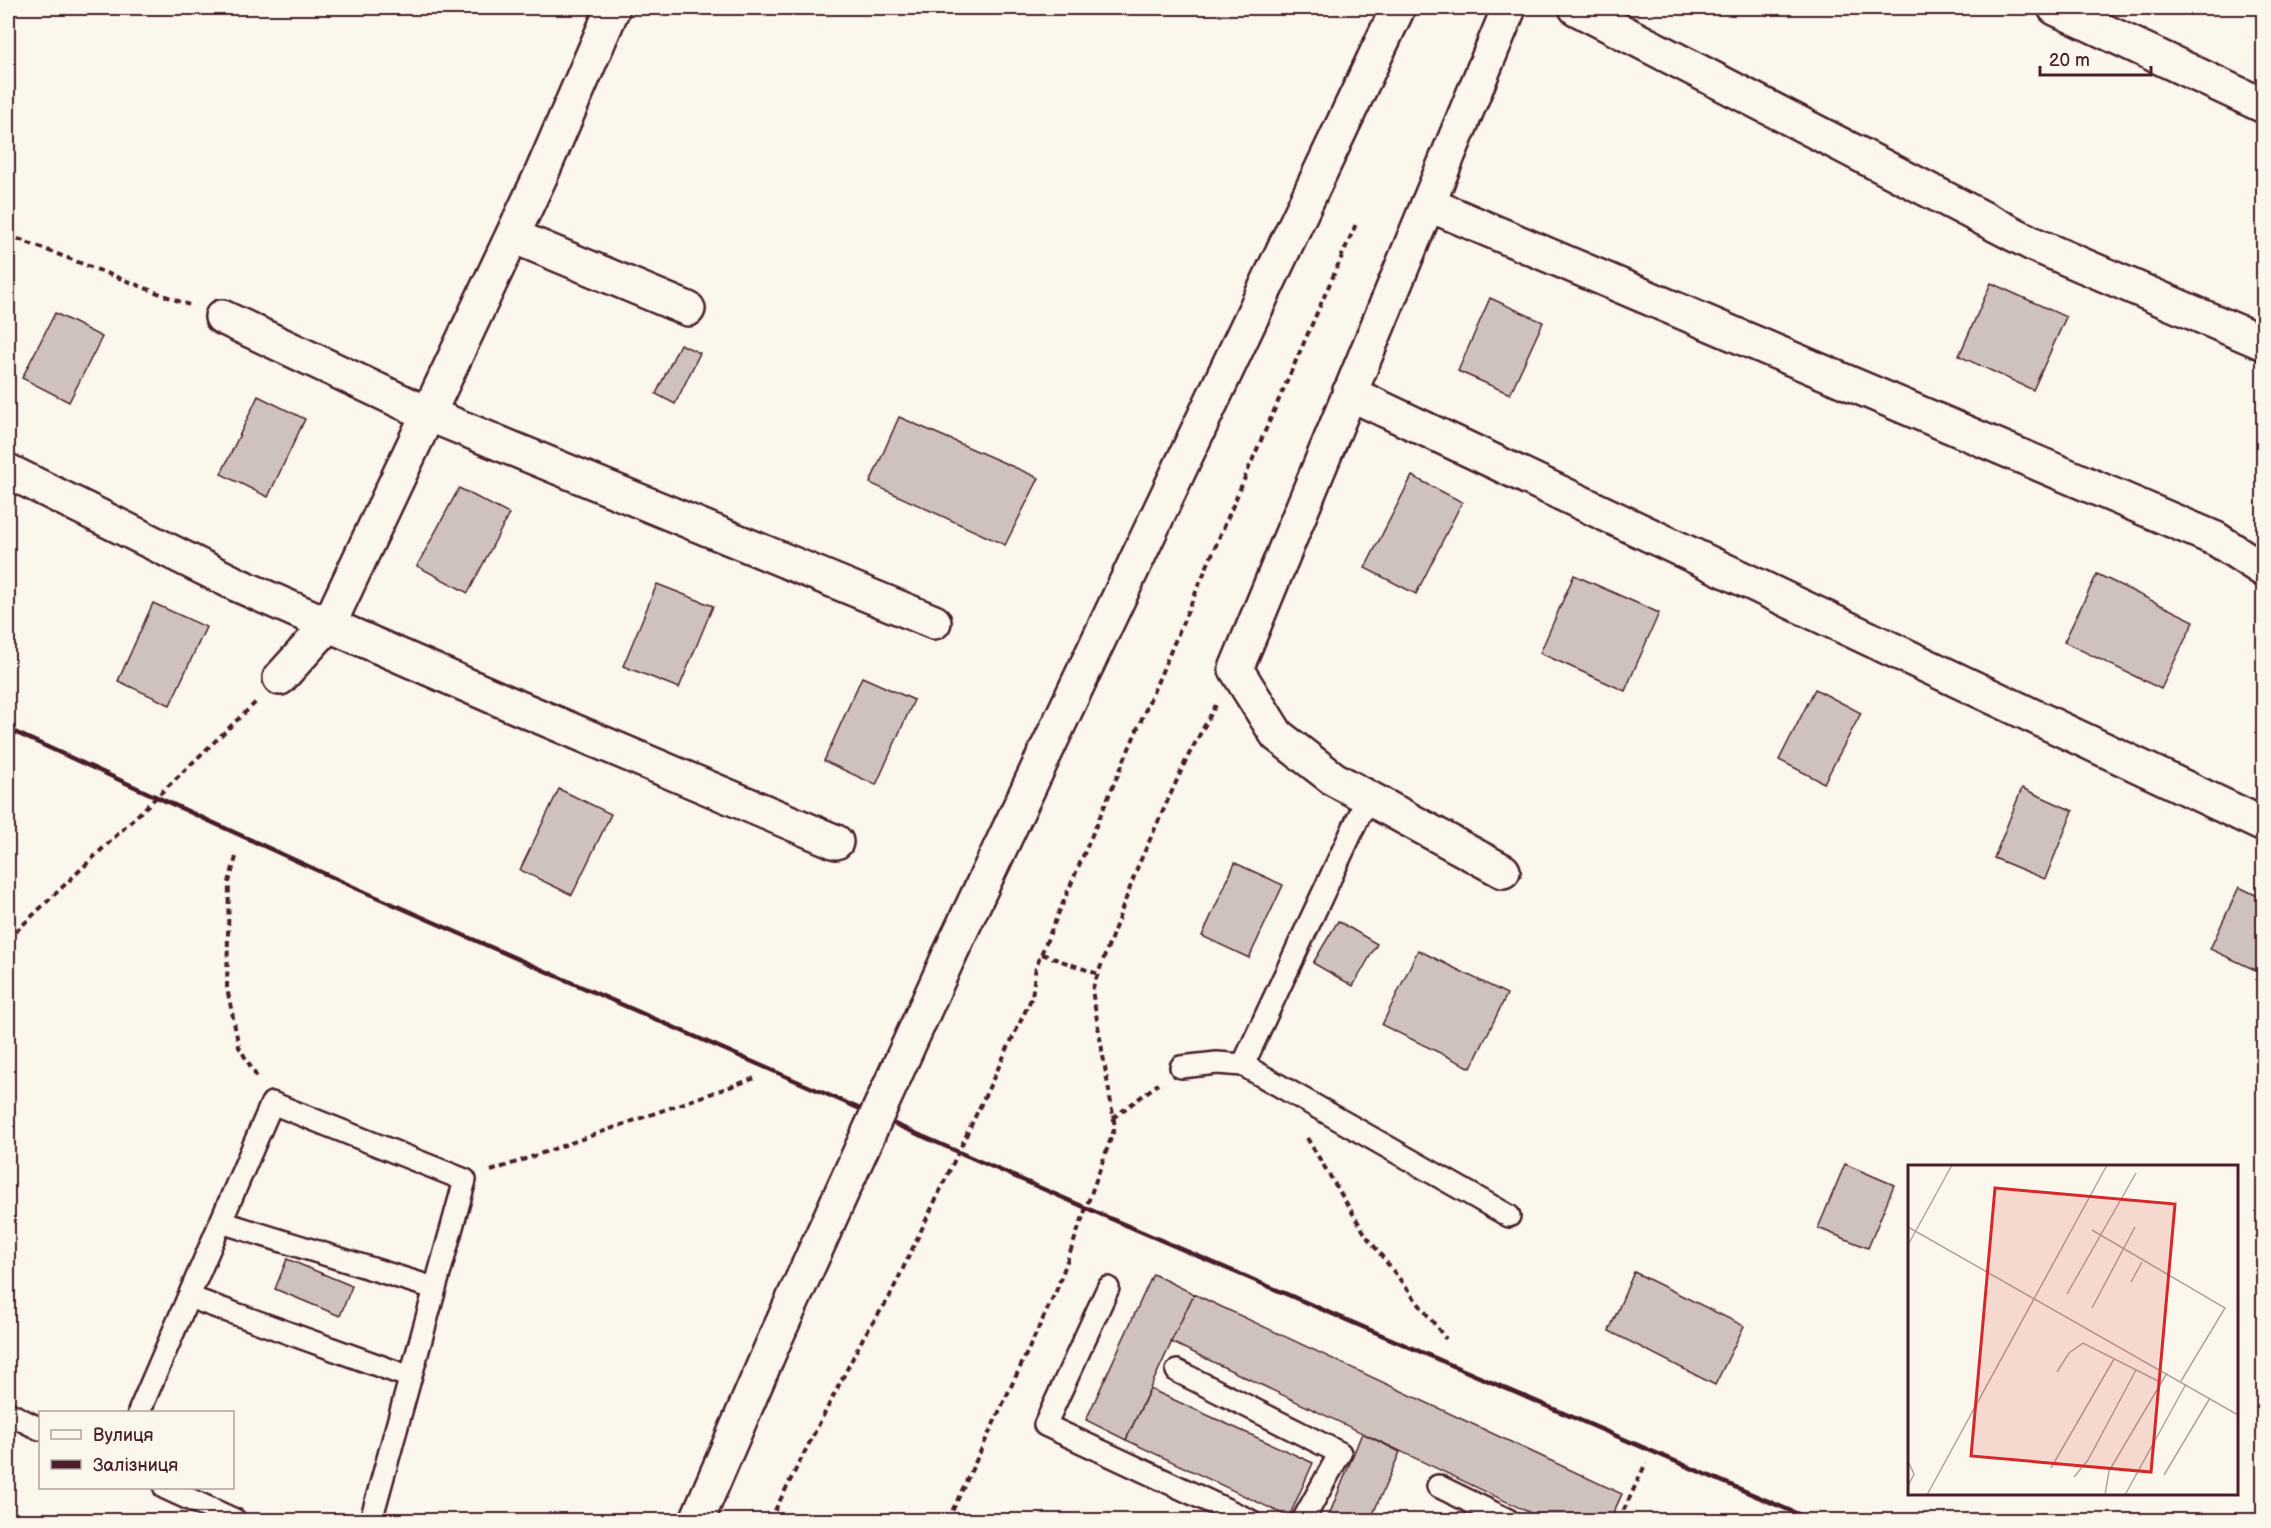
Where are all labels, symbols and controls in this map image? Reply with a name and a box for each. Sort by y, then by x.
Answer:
scale bar [2040,39,2151,77]
text: 20 m [2049,50,2090,71]
inset map [1908,1165,2238,1495]
legend [39,1411,234,1489]
text: Вулиця [93,1425,154,1446]
text: Залізниця [93,1455,178,1476]

